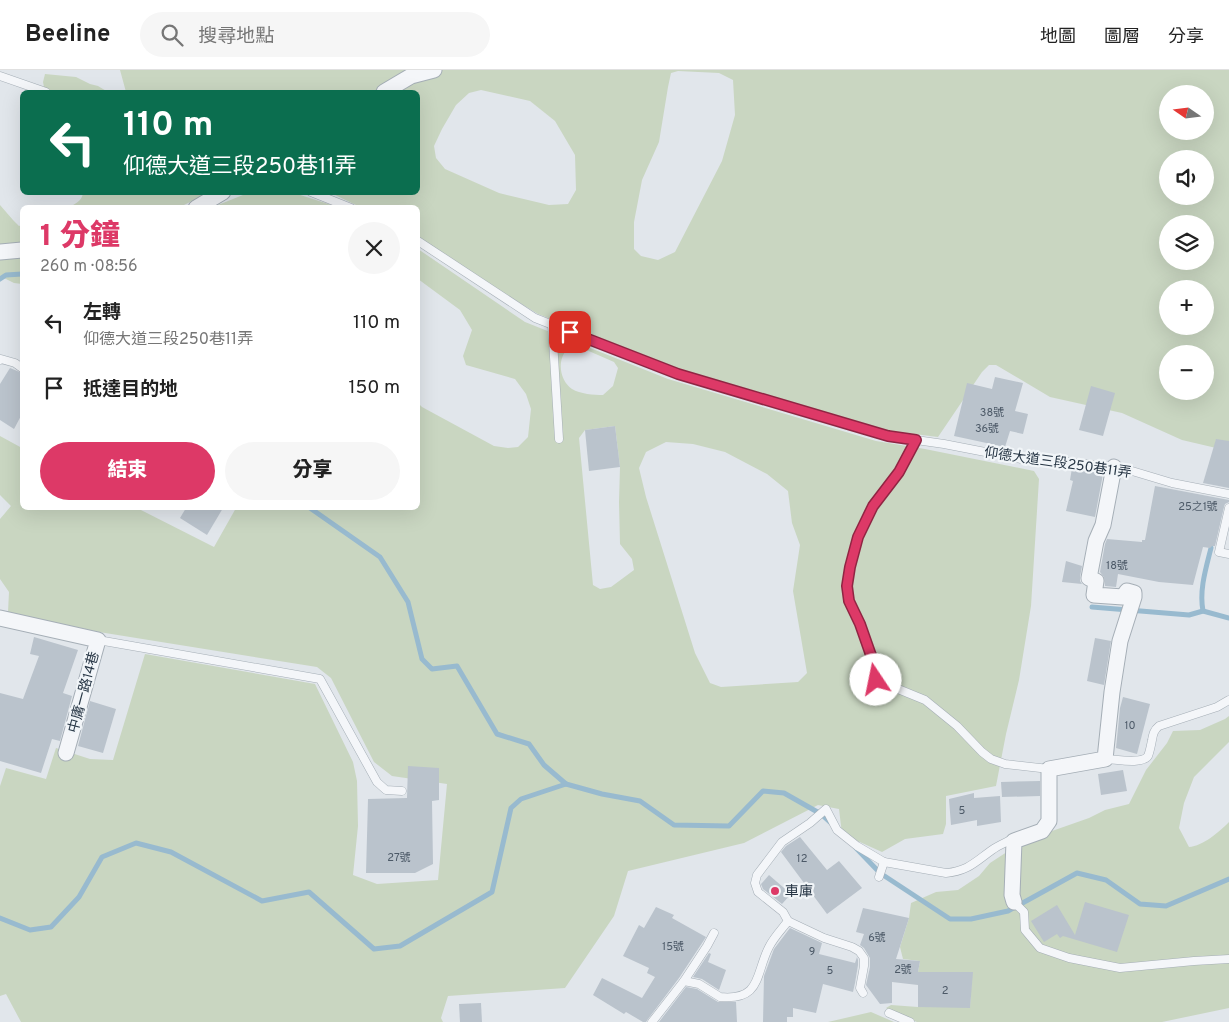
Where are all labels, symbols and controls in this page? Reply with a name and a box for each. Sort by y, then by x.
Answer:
search box [140,12,490,57]
text: Beeline [25,20,110,50]
icon: search [158,21,186,49]
text: 搜尋地點 [198,25,274,49]
text: 地圖 [1040,26,1076,49]
text: 圖層 [1104,26,1140,49]
text: 分享 [1168,26,1204,49]
north arrow [1159,85,1214,140]
map controls [1159,85,1214,400]
text: 110 m [123,104,213,148]
icon: left [40,110,105,175]
button: sound [1159,150,1214,205]
text: 仰德大道三段250巷11弄 [123,154,357,181]
button: layers [1159,215,1214,270]
text: 1 分鐘 [40,219,120,256]
button: close [348,222,400,274]
text: 260 m · 08:56 [40,257,138,277]
button: + [1159,280,1214,335]
text: 左轉 [83,301,121,325]
icon: left [40,309,68,337]
text: 110 m [353,311,400,335]
pin [549,311,591,353]
icon: arrive [556,318,584,346]
text: 仰德大道三段250巷11弄 [83,330,253,350]
button: − [1159,345,1214,400]
icon: arrive [40,374,68,402]
text: 150 m [348,376,400,400]
text: 抵達目的地 [83,378,178,402]
house number: 38號 [980,406,1004,420]
house number: 36號 [975,422,999,436]
button: 結束 [40,442,215,500]
button: 分享 [225,442,400,500]
street label: 仰德大道三段250巷11弄 [983,444,1133,482]
house number: 25之1號 [1178,500,1218,514]
house number: 18號 [1106,559,1128,573]
street label: 中庸一路14巷 [65,650,103,735]
position arrow [849,653,901,705]
house number: 10 [1124,719,1136,733]
house number: 5 [959,804,966,818]
house number: 27號 [387,851,411,865]
house number: 12 [797,852,807,866]
place label: 車庫 [785,884,813,901]
marker: 車庫 [769,885,781,897]
house number: 6號 [868,931,886,945]
house number: 15號 [662,940,684,954]
house number: 9 [809,945,815,959]
house number: 2號 [894,963,912,977]
house number: 5 [827,964,834,978]
house number: 2 [942,984,948,998]

